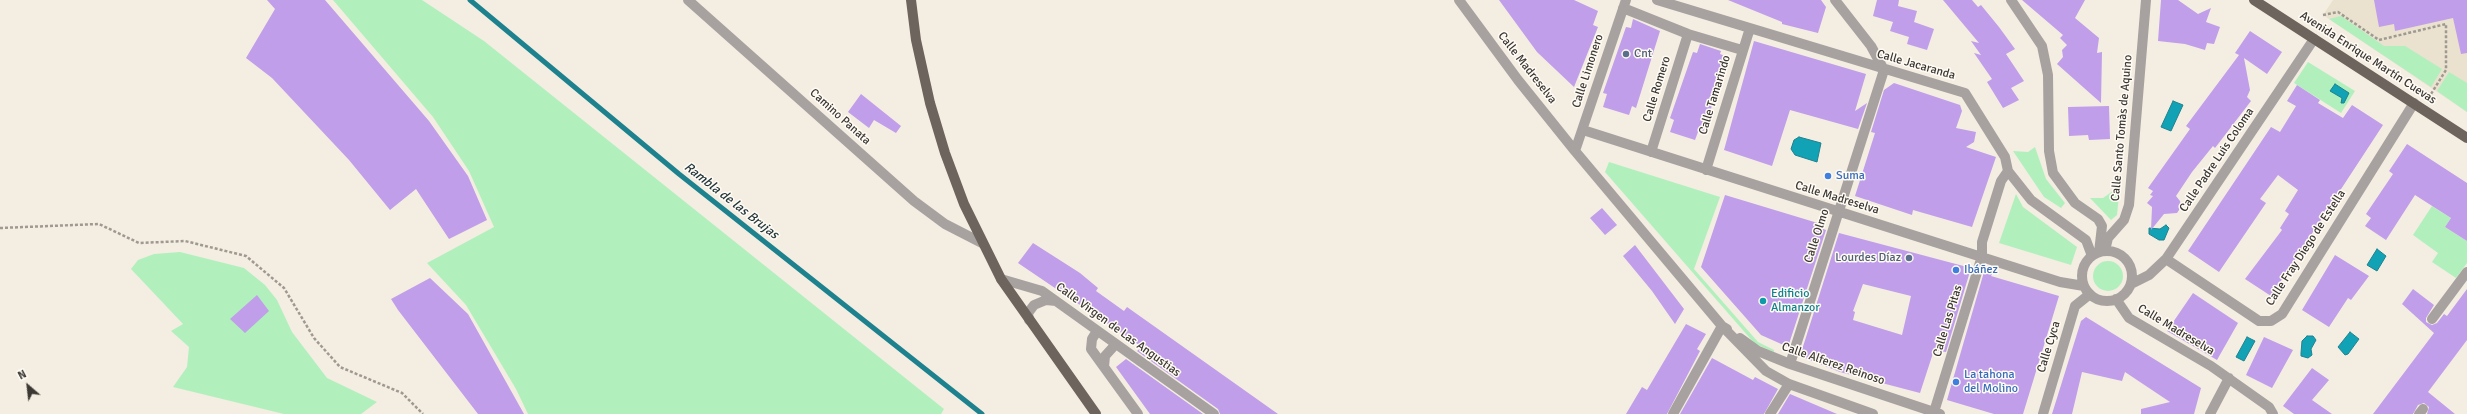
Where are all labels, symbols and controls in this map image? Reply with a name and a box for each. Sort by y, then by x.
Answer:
street label: Avenida Enrique Martín Cuevas [2297,8,2439,108]
street label: Calle Madreselva [1494,29,1560,107]
street label: Calle Limonero [1569,32,1607,110]
place label: Cnt [1634,47,1652,61]
street label: Calle Jacaranda [1875,47,1957,83]
marker: Cnt [1621,49,1631,59]
street label: Calle Tamarindo [1696,53,1734,137]
street label: Calle Romero [1640,54,1674,124]
street label: Calle Santo Tomàs de Aquino [2108,54,2136,202]
street label: Camino Panata [807,86,873,148]
street label: Calle Padre Luis Coloma [2177,105,2257,215]
water label: Rambla de las Brujas [681,159,781,243]
place label: Suma [1836,169,1865,183]
marker: Suma [1823,171,1833,181]
street label: Calle Madreselva [1793,178,1881,218]
street label: Calle Fray Diego de Estella [2263,187,2349,309]
street label: Calle Olmo [1802,207,1832,265]
place label: Lourdes Díaz [1835,251,1901,265]
marker: Lourdes Díaz [1904,253,1914,263]
place label: Ibáñez [1964,263,1998,277]
marker: Ibáñez [1951,265,1961,275]
street label: Calle Virgen de Las Angustias [1053,280,1183,380]
street label: Calle Las Pitas [1930,283,1966,359]
place label: Edificio Almanzor [1771,287,1820,315]
marker: Edificio Almanzor [1758,296,1768,306]
street label: Calle Madreselva [2135,301,2217,359]
street label: Calle Cyca [2034,319,2064,375]
street label: Calle Alferez Reinoso [1780,340,1886,388]
north arrow [8,366,48,406]
text: N [16,367,29,382]
place label: La tahona del Molino [1964,368,2018,396]
marker: La tahona del Molino [1951,377,1961,387]

